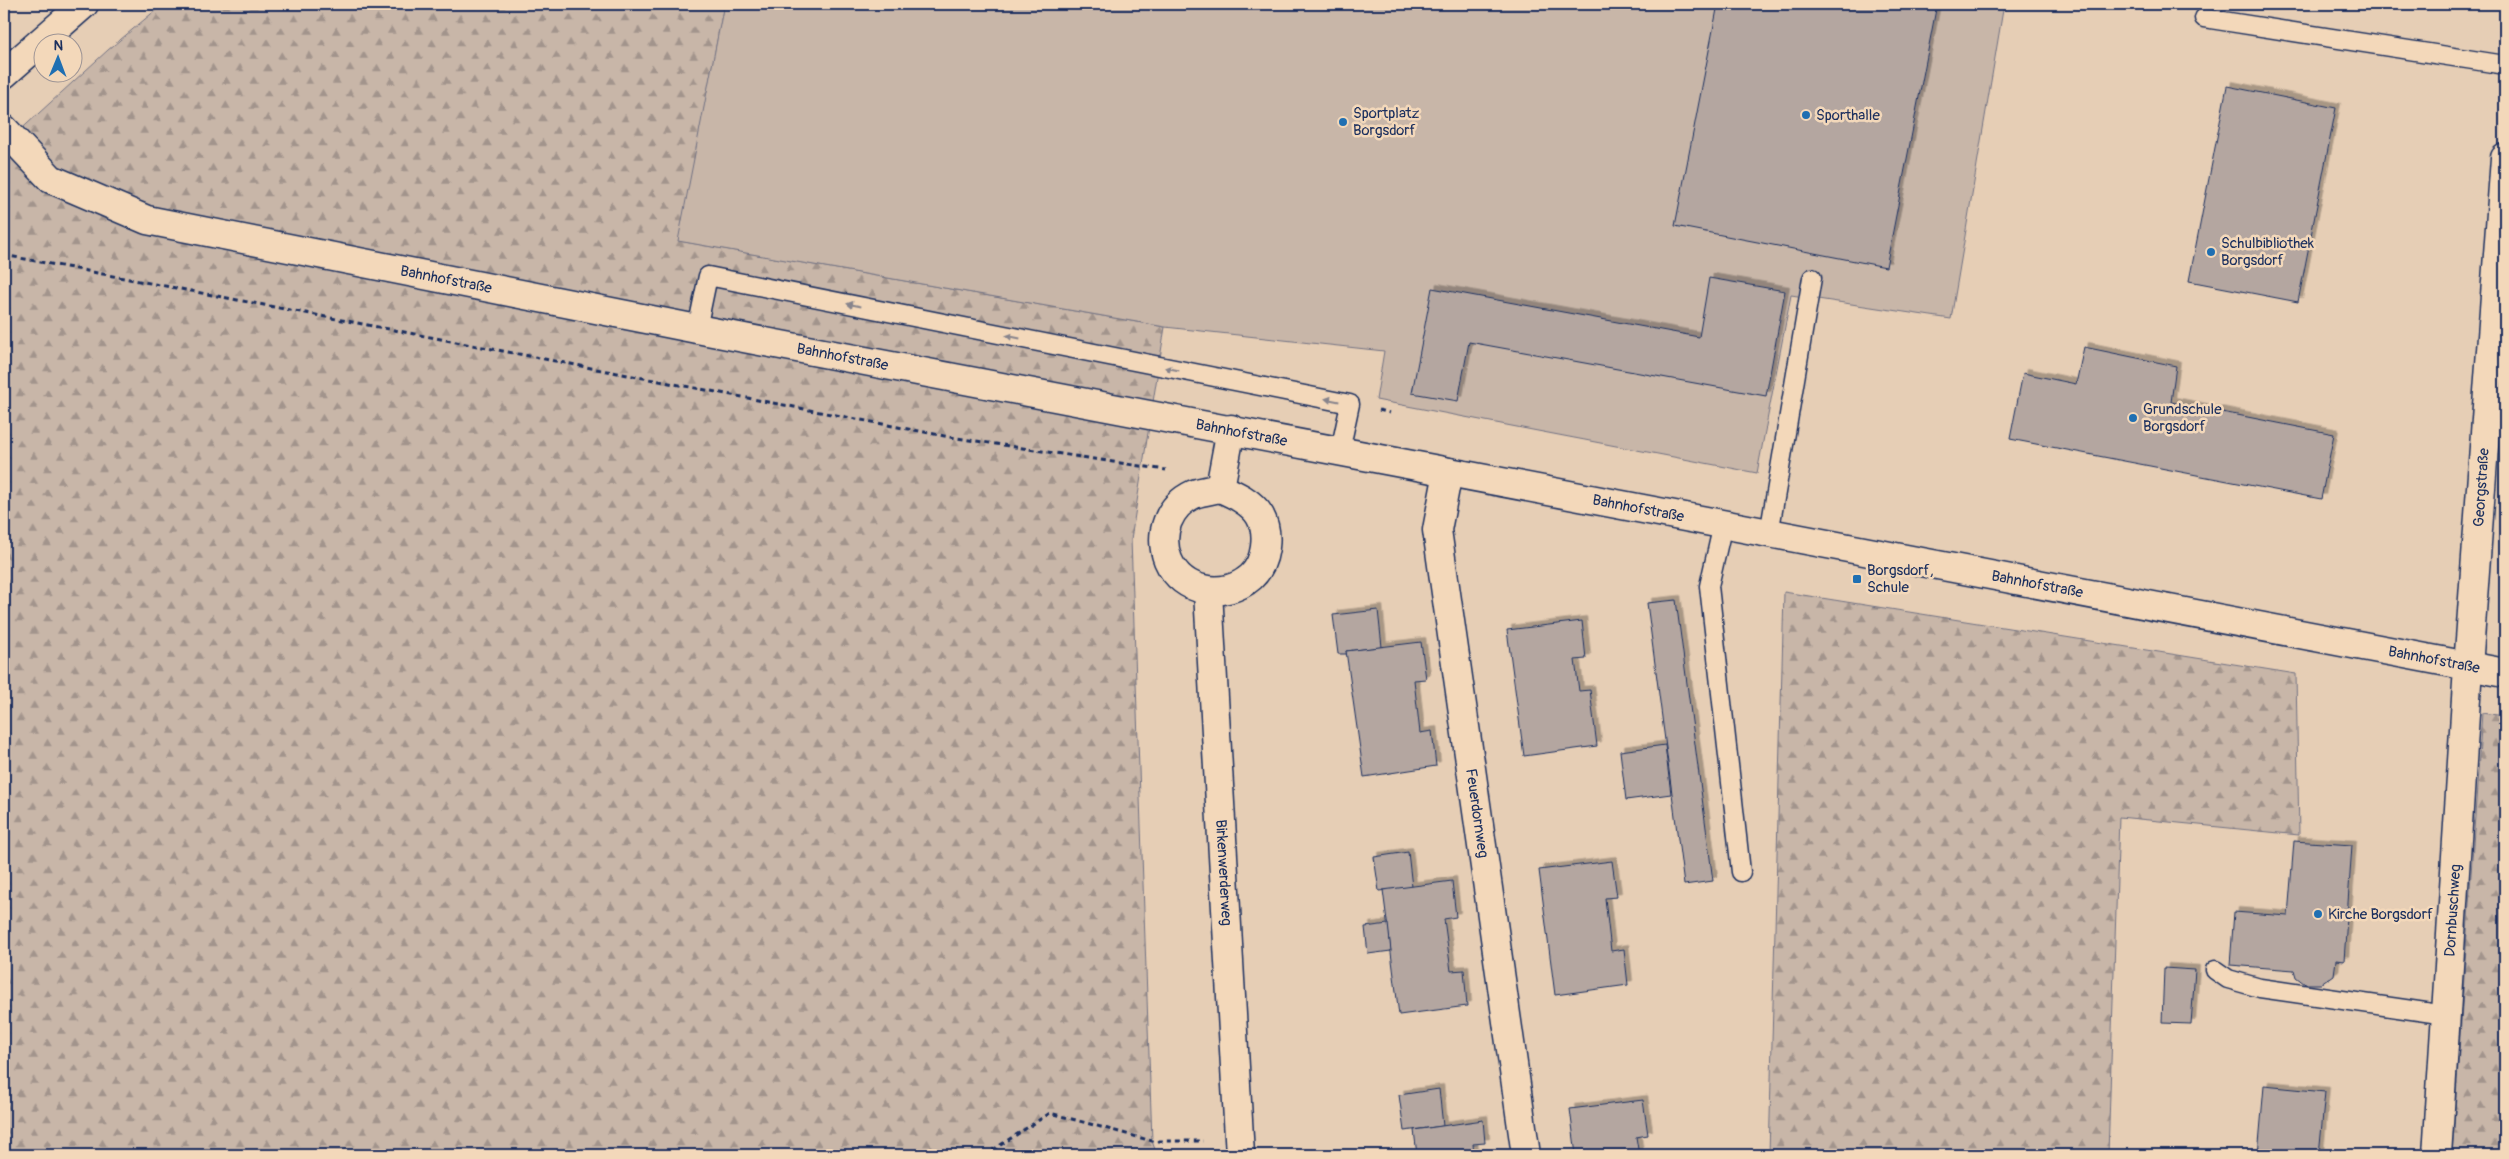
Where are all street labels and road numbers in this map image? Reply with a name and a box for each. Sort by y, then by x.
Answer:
street label: Bahnhofstraße [399,261,494,298]
street label: Bahnhofstraße [795,339,891,375]
street label: Bahnhofstraße [1194,415,1289,451]
street label: Georgstraße [2469,447,2494,528]
street label: Bahnhofstraße [1591,491,1686,527]
street label: Bahnhofstraße [1990,566,2085,603]
street label: Bahnhofstraße [2387,642,2482,678]
street label: Feuerdornweg [1461,767,1493,859]
street label: Birkenwerderweg [1211,819,1236,926]
street label: Dornbuschweg [2441,864,2465,957]

